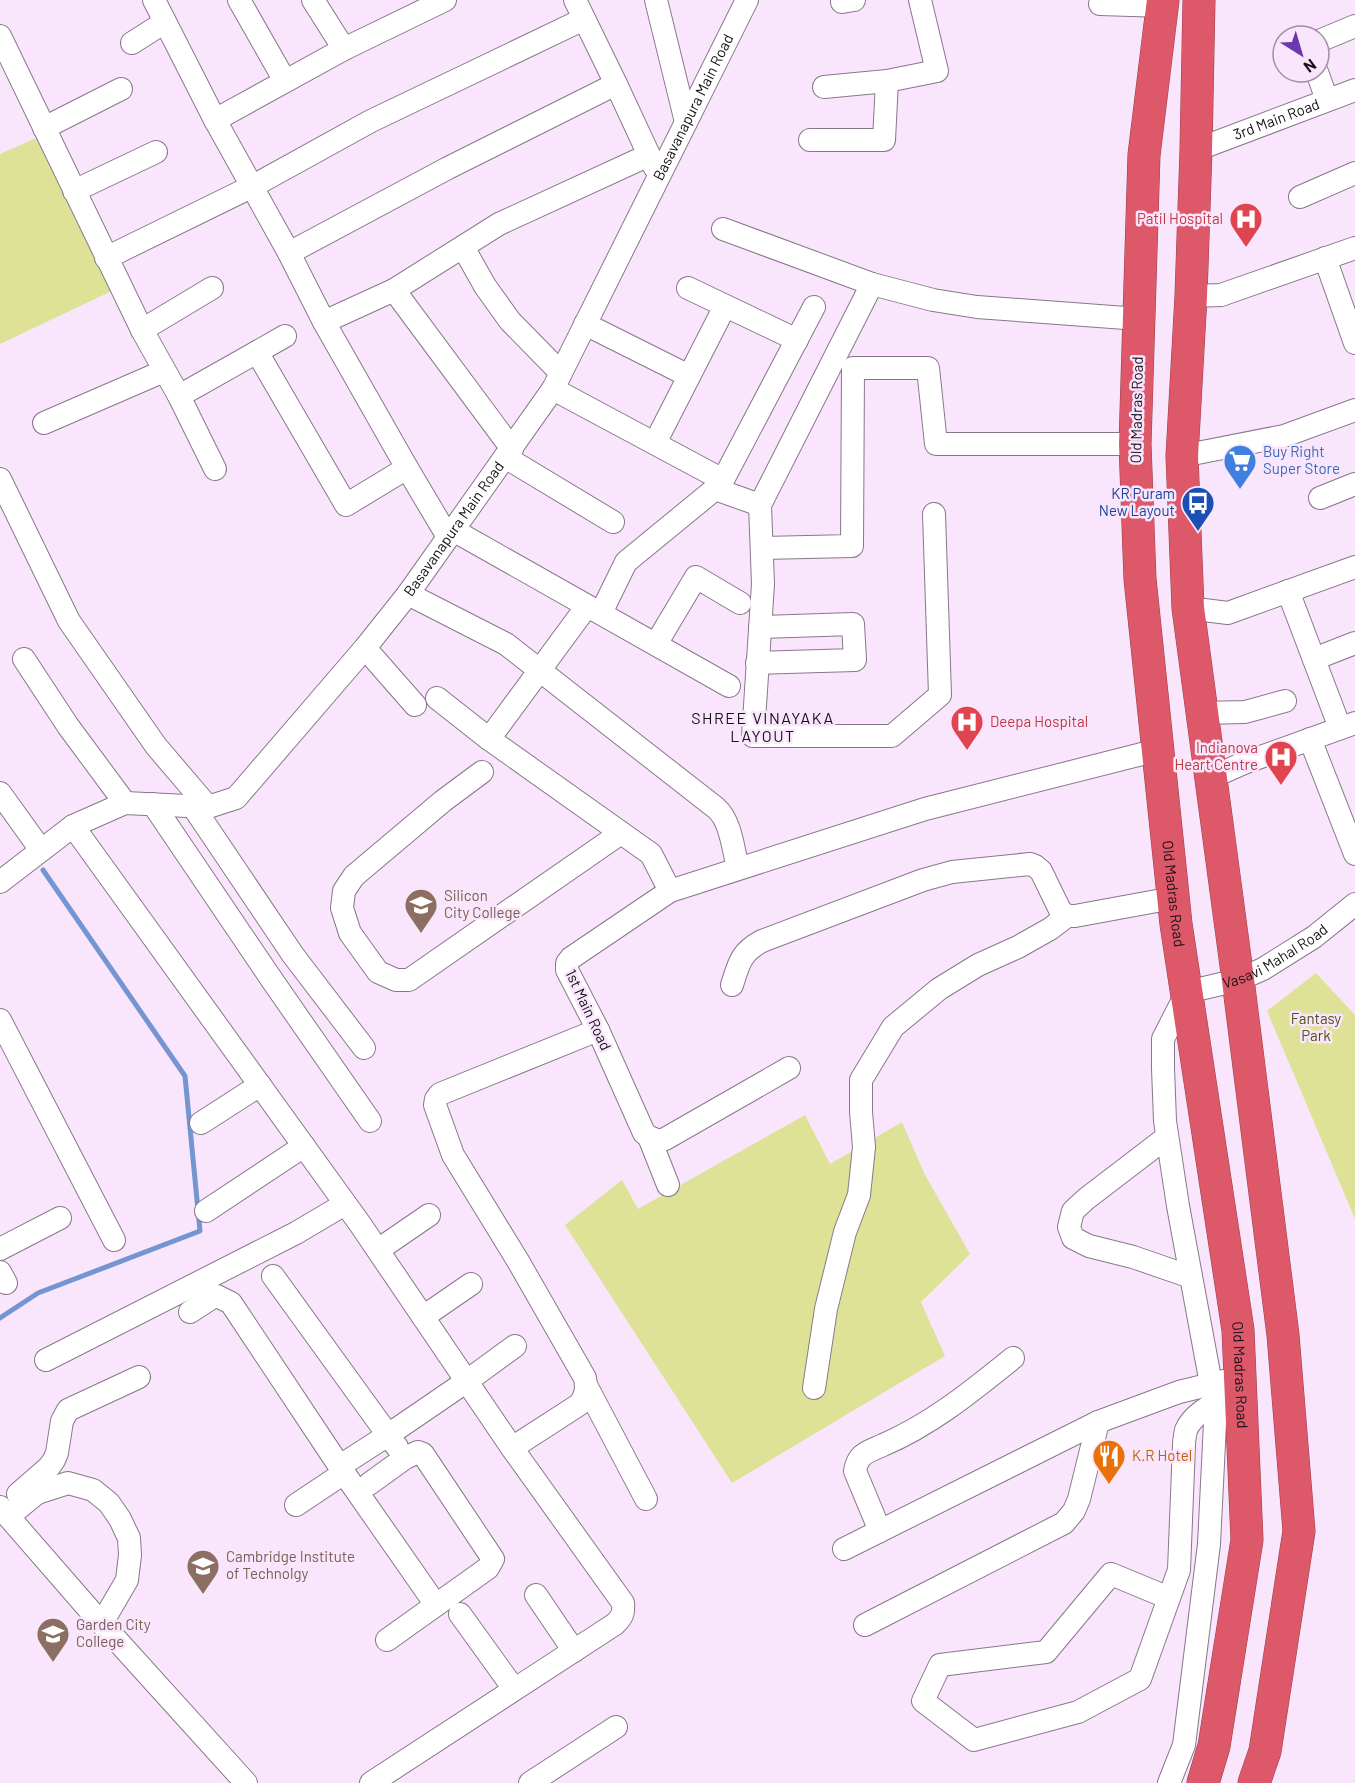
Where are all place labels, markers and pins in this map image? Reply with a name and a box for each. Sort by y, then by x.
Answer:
hospital icon: Patil Hospital [1228,201,1264,248]
place label: Patil Hospital [1137,209,1223,227]
place label: Buy Right Super Store [1263,442,1340,477]
supermarket icon: Buy Right Super Store [1222,443,1258,490]
place label: KR Puram New Layout [1099,484,1175,519]
bus stop icon: KR Puram New Layout [1180,485,1216,532]
hospital icon: Deepa Hospital [949,704,985,751]
place label: Deepa Hospital [990,712,1088,730]
place label: Indianova Heart Centre [1174,738,1258,773]
hospital icon: Indianova Heart Centre [1263,739,1299,786]
place label: Silicon City College [444,886,521,921]
school or university icon: Silicon City College [403,887,439,934]
restaurant icon: K.R Hotel [1091,1438,1127,1485]
place label: K.R Hotel [1132,1446,1192,1464]
place label: Cambridge Institute of Technolgy [226,1547,355,1582]
school or university icon: Cambridge Institute of Technolgy [185,1548,221,1595]
place label: Garden City College [76,1615,151,1650]
school or university icon: Garden City College [35,1616,71,1663]

